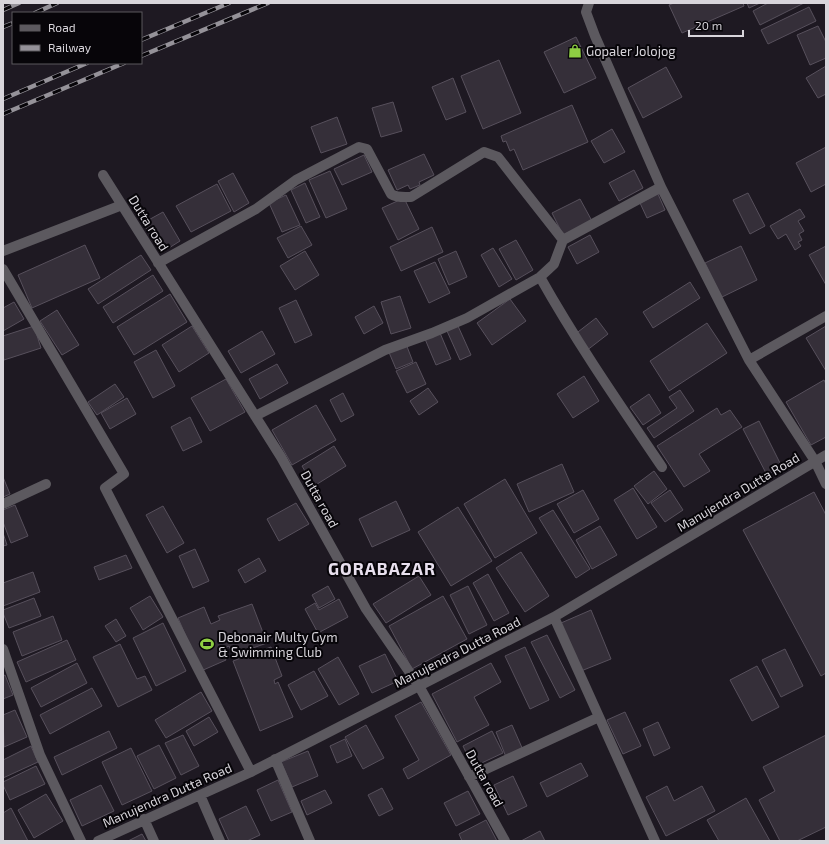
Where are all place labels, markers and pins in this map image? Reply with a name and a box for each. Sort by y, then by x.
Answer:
shop icon: Gopaler Jolojog [567,43,583,59]
place label: Gopaler Jolojog [586,43,676,59]
place label: Debonair Multy Gym & Swimming Club [218,629,338,660]
sports icon: Debonair Multy Gym & Swimming Club [199,636,215,652]

